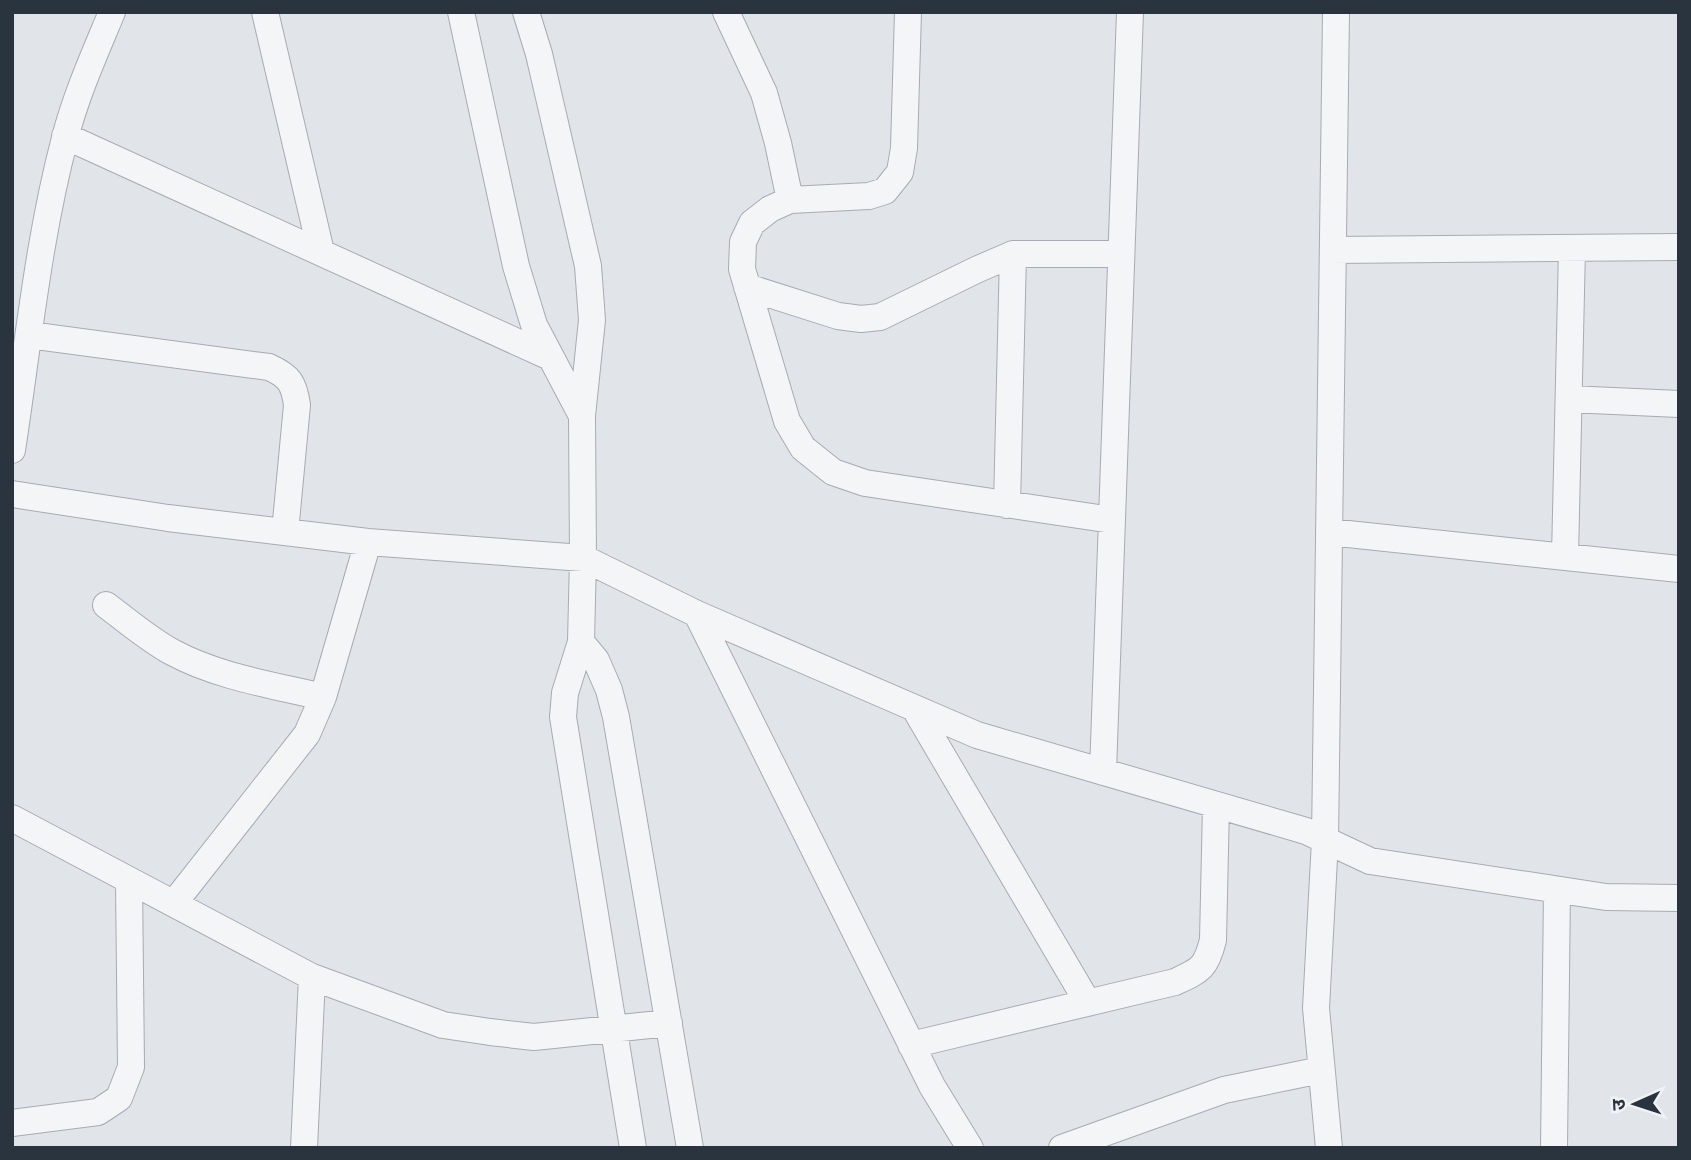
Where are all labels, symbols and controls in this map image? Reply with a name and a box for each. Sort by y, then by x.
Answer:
north arrow [1600,1069,1670,1139]
text: उ [1607,1098,1629,1111]

